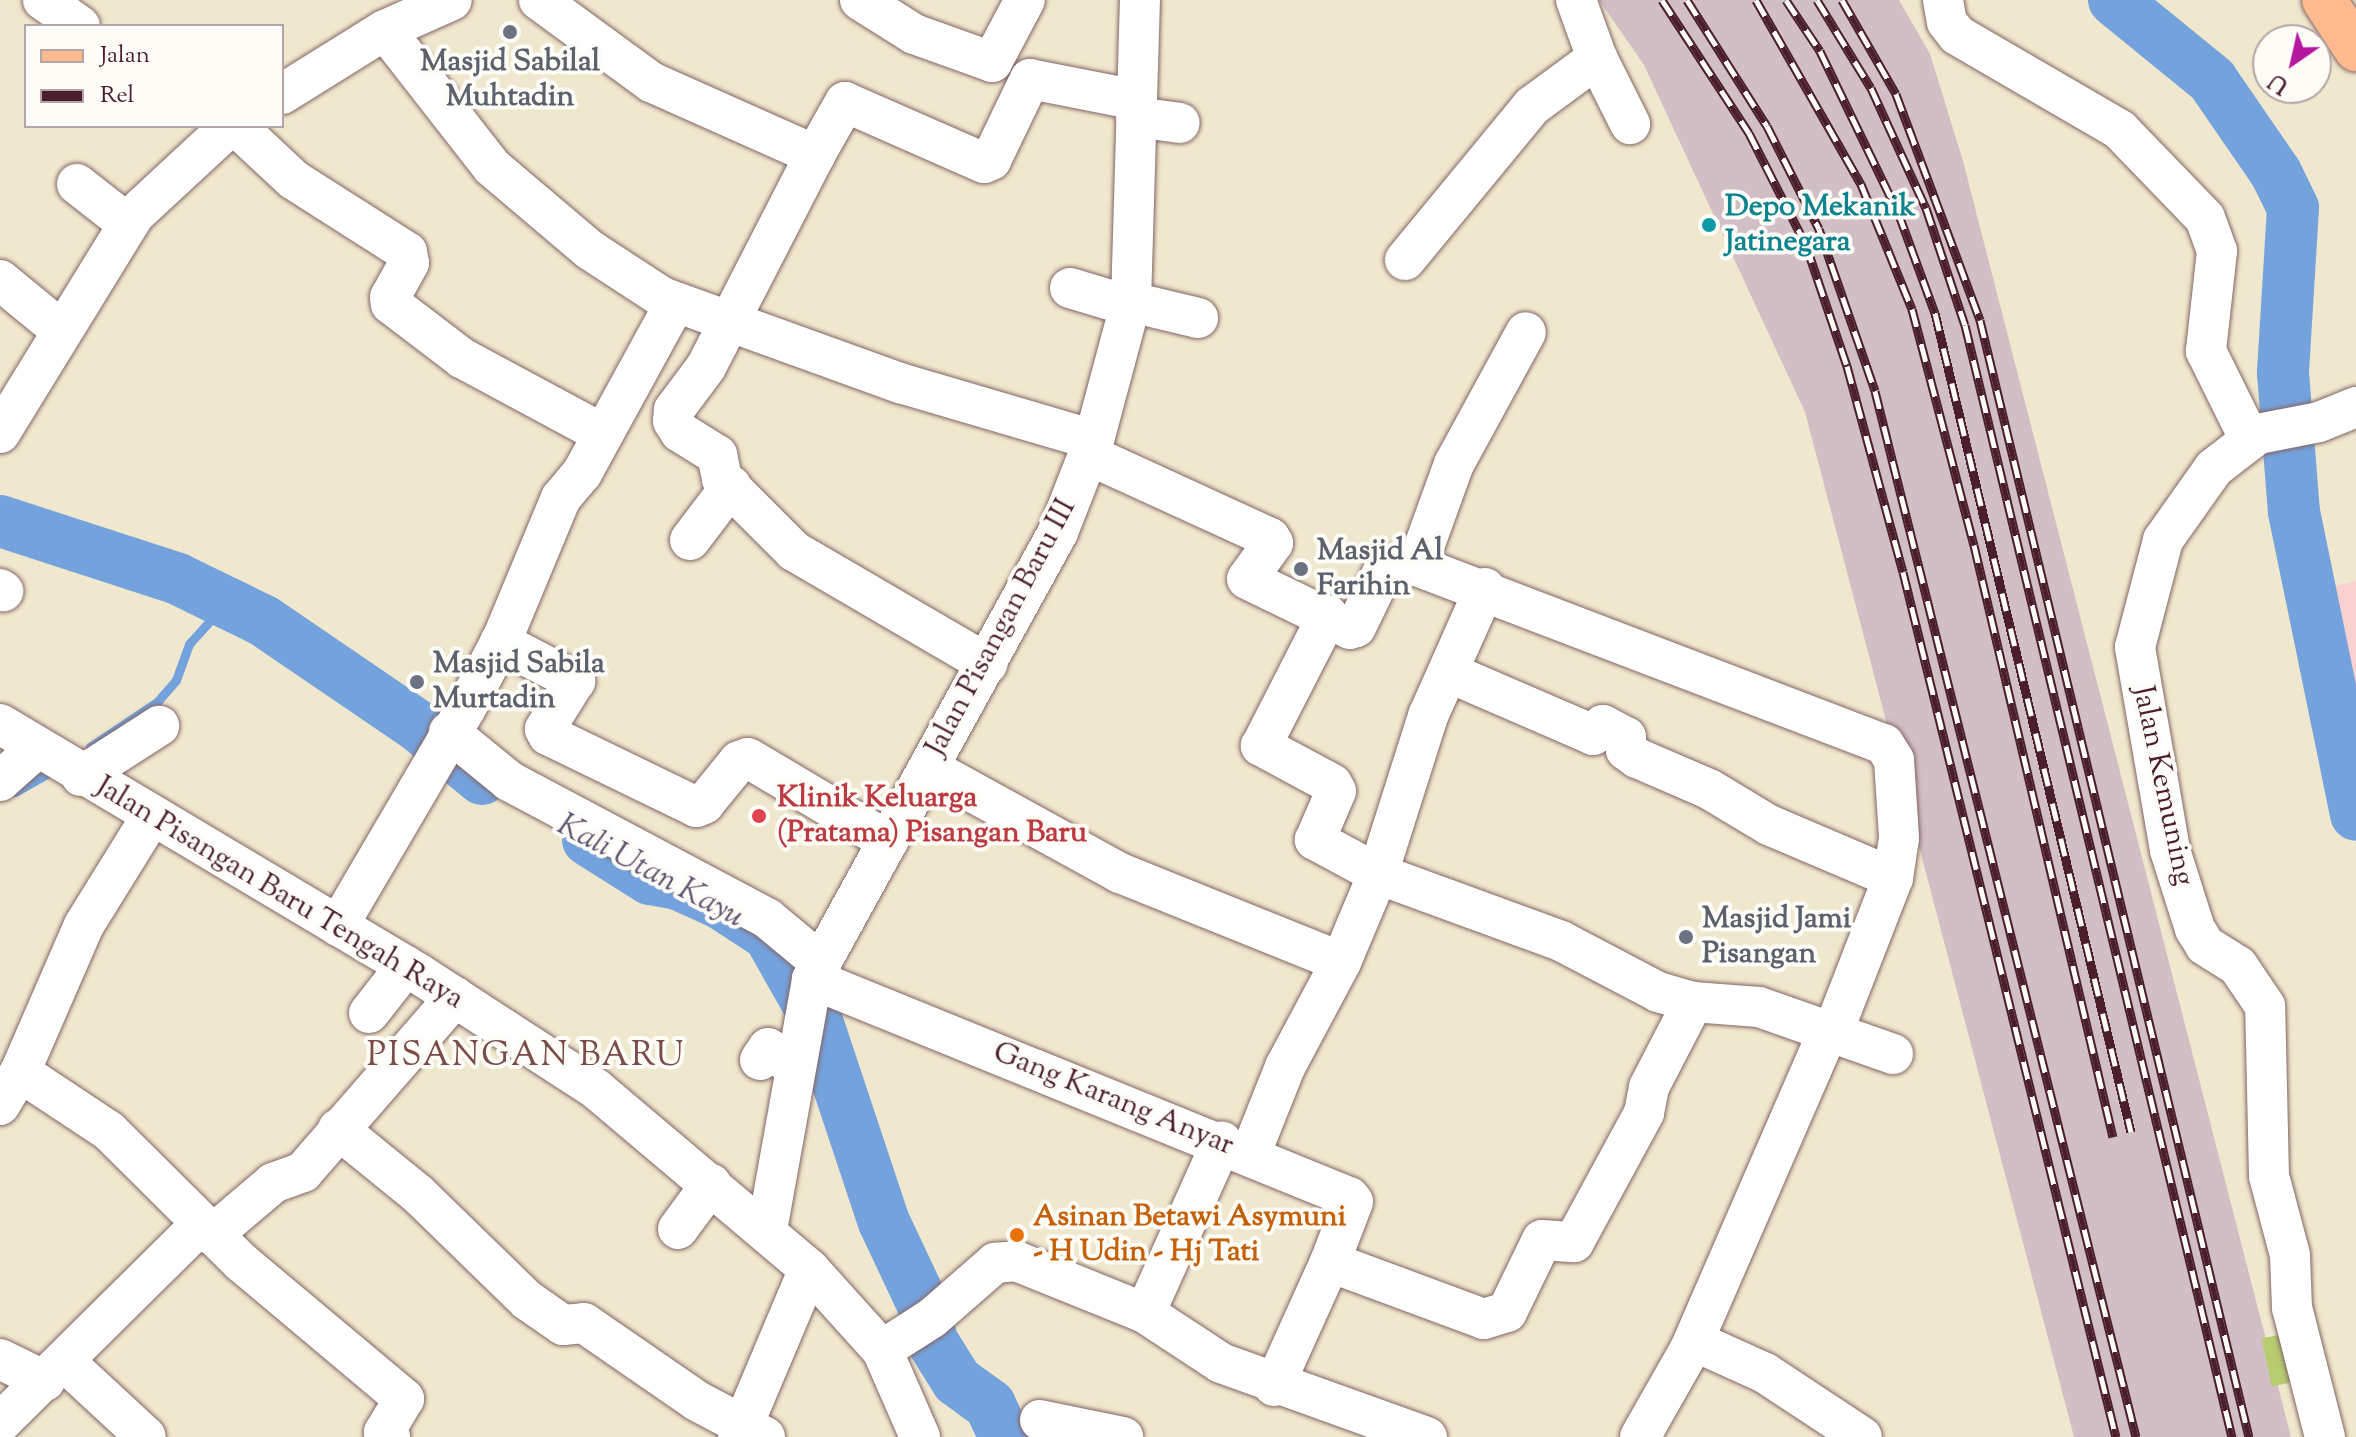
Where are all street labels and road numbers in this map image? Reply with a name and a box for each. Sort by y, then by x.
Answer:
street label: Jalan Pisangan Baru III [919,493,1085,763]
street label: Jalan Kemuning [2123,683,2201,889]
street label: Jalan Pisangan Baru Tengah Raya [89,770,469,1018]
street label: Gang Karang Anyar [987,1035,1239,1165]

